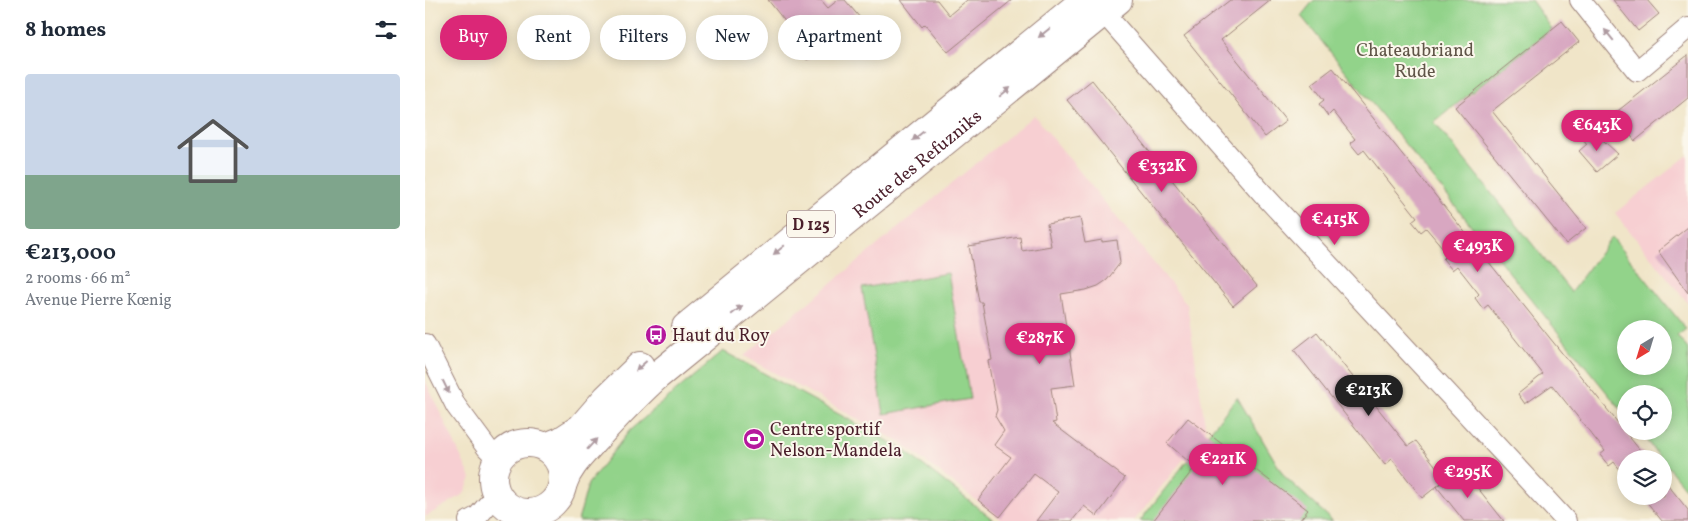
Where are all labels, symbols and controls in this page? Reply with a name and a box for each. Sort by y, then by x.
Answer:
chip: Buy [440,15,507,60]
chip: Rent [517,15,590,60]
chip: Filters [600,15,686,60]
chip: New [696,15,768,60]
chip: Apartment [778,15,901,60]
text: 8 homes [25,16,106,45]
icon: filters [372,16,400,44]
one-way arrow [1038,28,1051,39]
one-way arrow [1603,29,1614,42]
park label: Chateaubriand Rude [1356,39,1474,85]
one-way arrow [998,87,1011,98]
street label: Route des Refuzniks [848,105,988,225]
icon: home [168,106,258,196]
pin: €643K [1562,110,1632,152]
text: €643K [1572,115,1622,137]
one-way arrow [912,131,925,142]
pin: €332K [1127,150,1197,193]
text: €332K [1138,156,1186,178]
pin: €415K [1300,204,1370,246]
text: €415K [1311,209,1359,231]
road number: D 125 [787,210,835,238]
pin: €493K [1443,230,1513,273]
text: €493K [1453,236,1503,258]
text: €213,000 [25,239,116,268]
one-way arrow [772,245,785,256]
text: 2 rooms · 66 m² [25,268,131,290]
text: Avenue Pierre Kœnig [25,290,172,312]
one-way arrow [730,305,743,316]
north arrow [1617,320,1673,375]
map controls [1617,320,1672,505]
pin: €287K [1005,322,1075,365]
bus stop icon: Haut du Roy [644,323,668,347]
place label: Haut du Roy [672,324,770,349]
text: €287K [1016,328,1064,350]
one-way arrow [635,360,647,372]
pin: €213K [1334,374,1404,417]
one-way arrow [443,380,451,394]
text: €213K [1346,380,1392,402]
button: locate [1617,385,1672,440]
place label: Centre sportif Nelson-Mandela [770,418,902,464]
sports icon: Centre sportif Nelson-Mandela [742,427,766,451]
one-way arrow [586,437,597,450]
pin: €221K [1188,444,1258,486]
text: €221K [1200,449,1246,471]
button: layers [1617,450,1672,505]
pin: €295K [1433,456,1503,499]
text: €295K [1444,462,1492,484]

